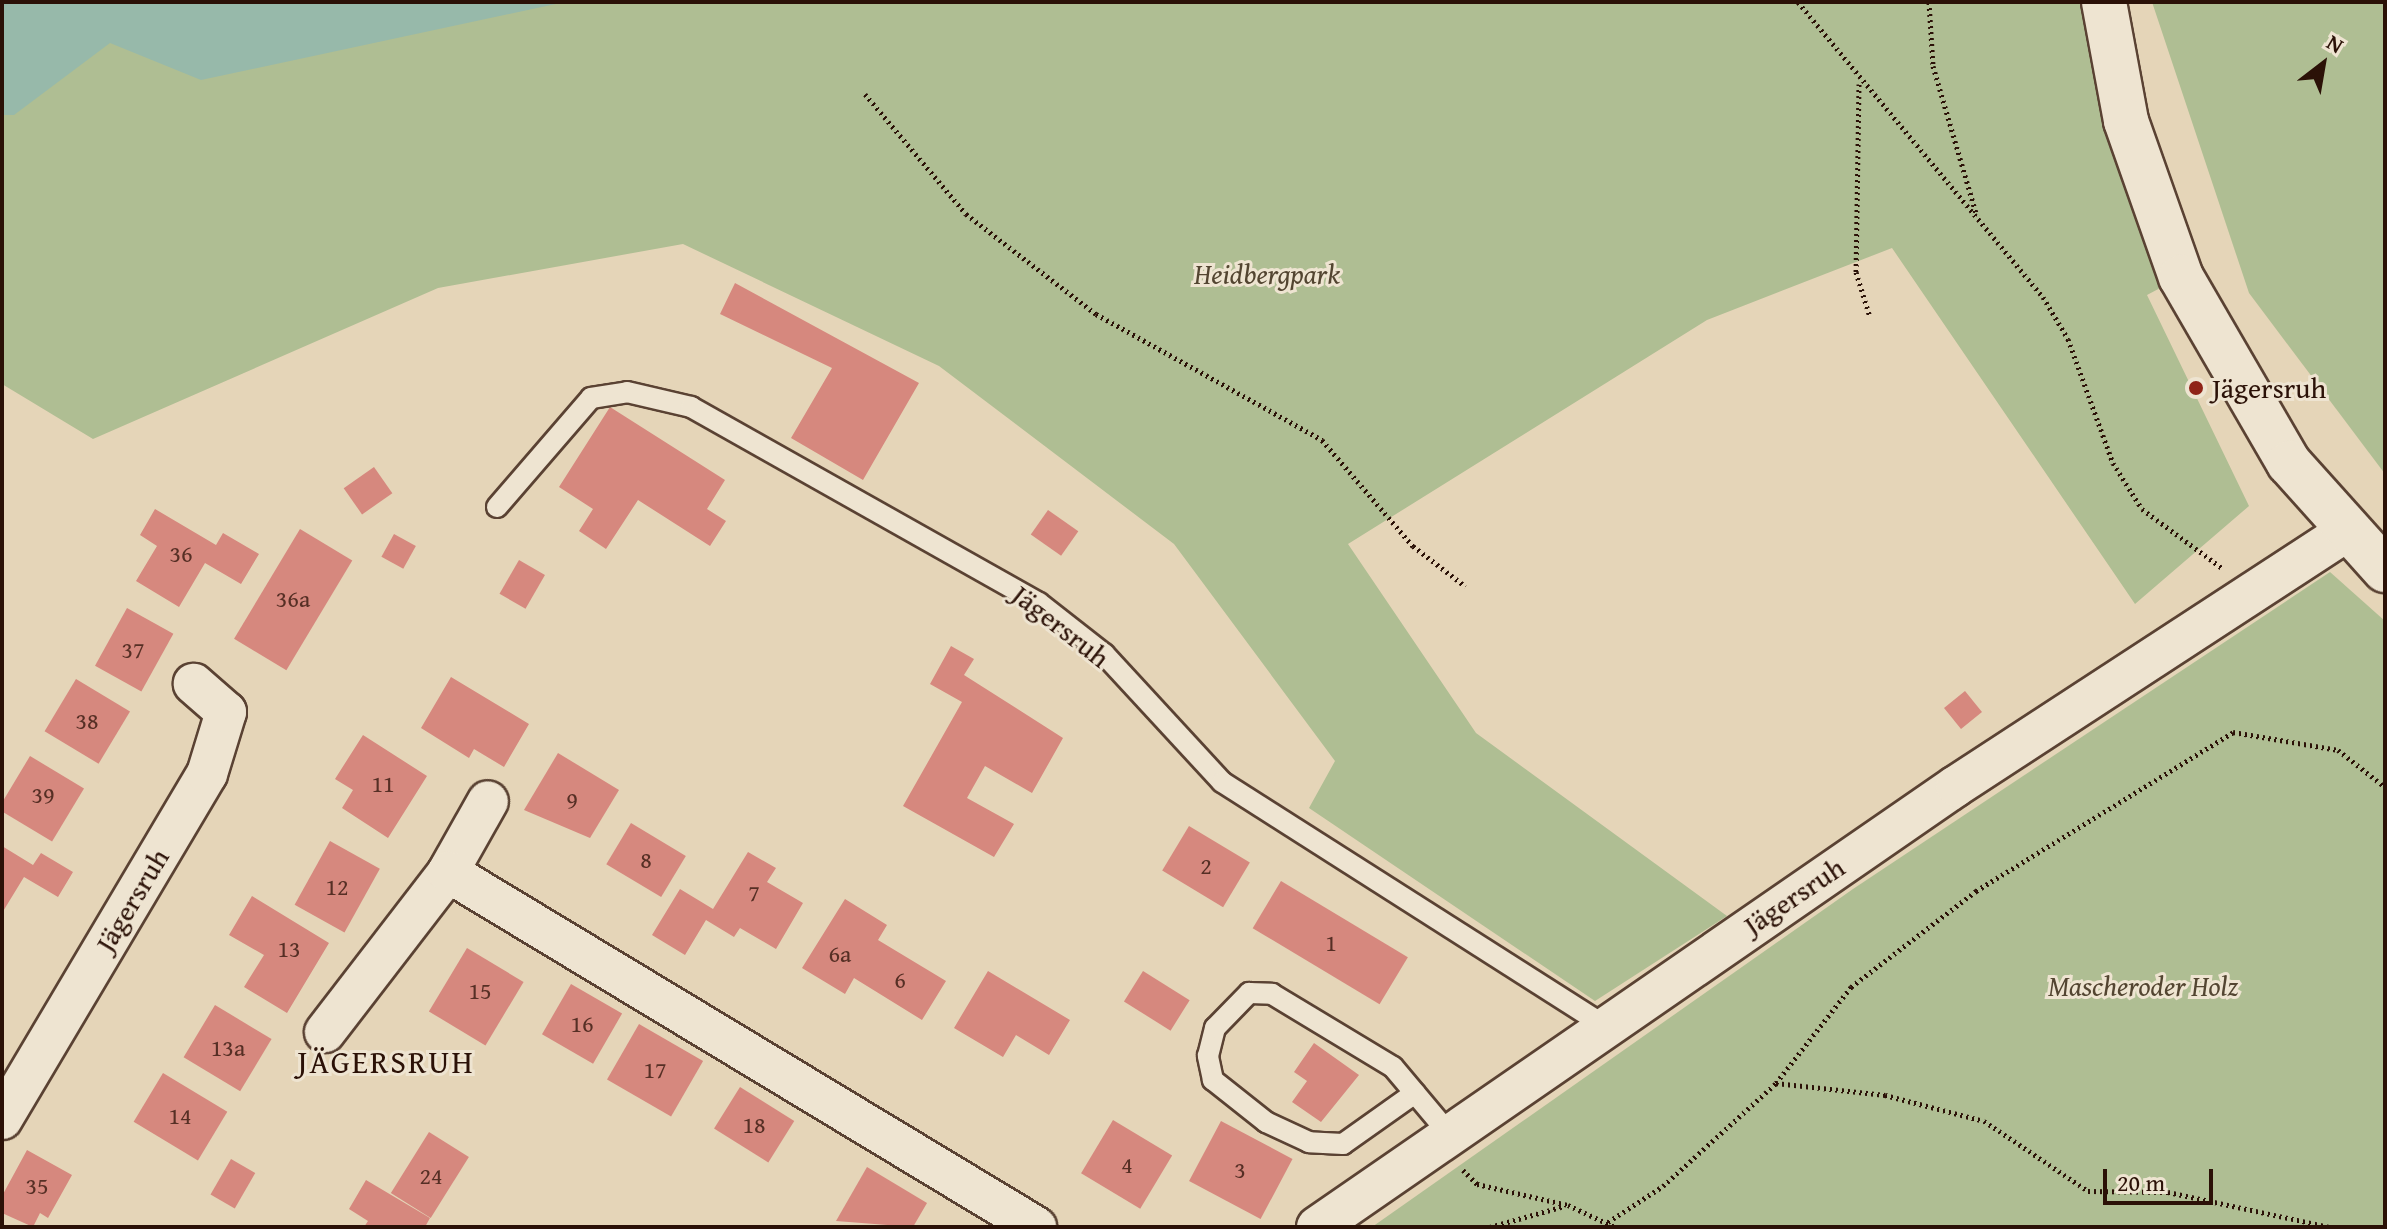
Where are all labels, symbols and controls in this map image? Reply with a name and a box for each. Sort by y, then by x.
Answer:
north arrow [2283,24,2363,104]
text: N [2321,26,2350,61]
park label: Heidbergpark [1194,257,1340,291]
place label: Jägersruh [2212,371,2326,405]
marker: Jägersruh [2187,379,2205,397]
house number: 36 [169,540,193,568]
street label: Jägersruh [1006,578,1116,674]
house number: 36a [276,585,310,613]
house number: 37 [121,636,145,664]
house number: 38 [75,707,99,735]
house number: 11 [371,770,395,798]
house number: 39 [31,781,55,809]
house number: 9 [566,786,578,814]
street label: Jägersruh [88,842,176,958]
house number: 8 [640,846,652,874]
street label: Jägersruh [1737,850,1851,942]
house number: 2 [1200,852,1212,880]
house number: 12 [325,873,349,901]
house number: 7 [748,879,760,907]
house number: 1 [1325,929,1337,957]
house number: 13 [277,935,301,963]
house number: 6a [829,940,851,968]
house number: 6 [894,966,906,994]
park label: Mascheroder Holz [2048,969,2238,1003]
house number: 15 [468,977,492,1005]
house number: 16 [570,1010,594,1038]
house number: 13a [211,1034,245,1062]
district label: JÄGERSRUH [297,1043,475,1081]
house number: 17 [643,1056,667,1084]
house number: 14 [168,1102,192,1130]
house number: 18 [742,1111,766,1139]
house number: 4 [1121,1151,1133,1179]
scale bar [2107,1153,2217,1203]
house number: 3 [1234,1156,1246,1184]
house number: 24 [419,1162,443,1190]
text: 20 m [2117,1165,2165,1200]
house number: 35 [25,1172,49,1200]

